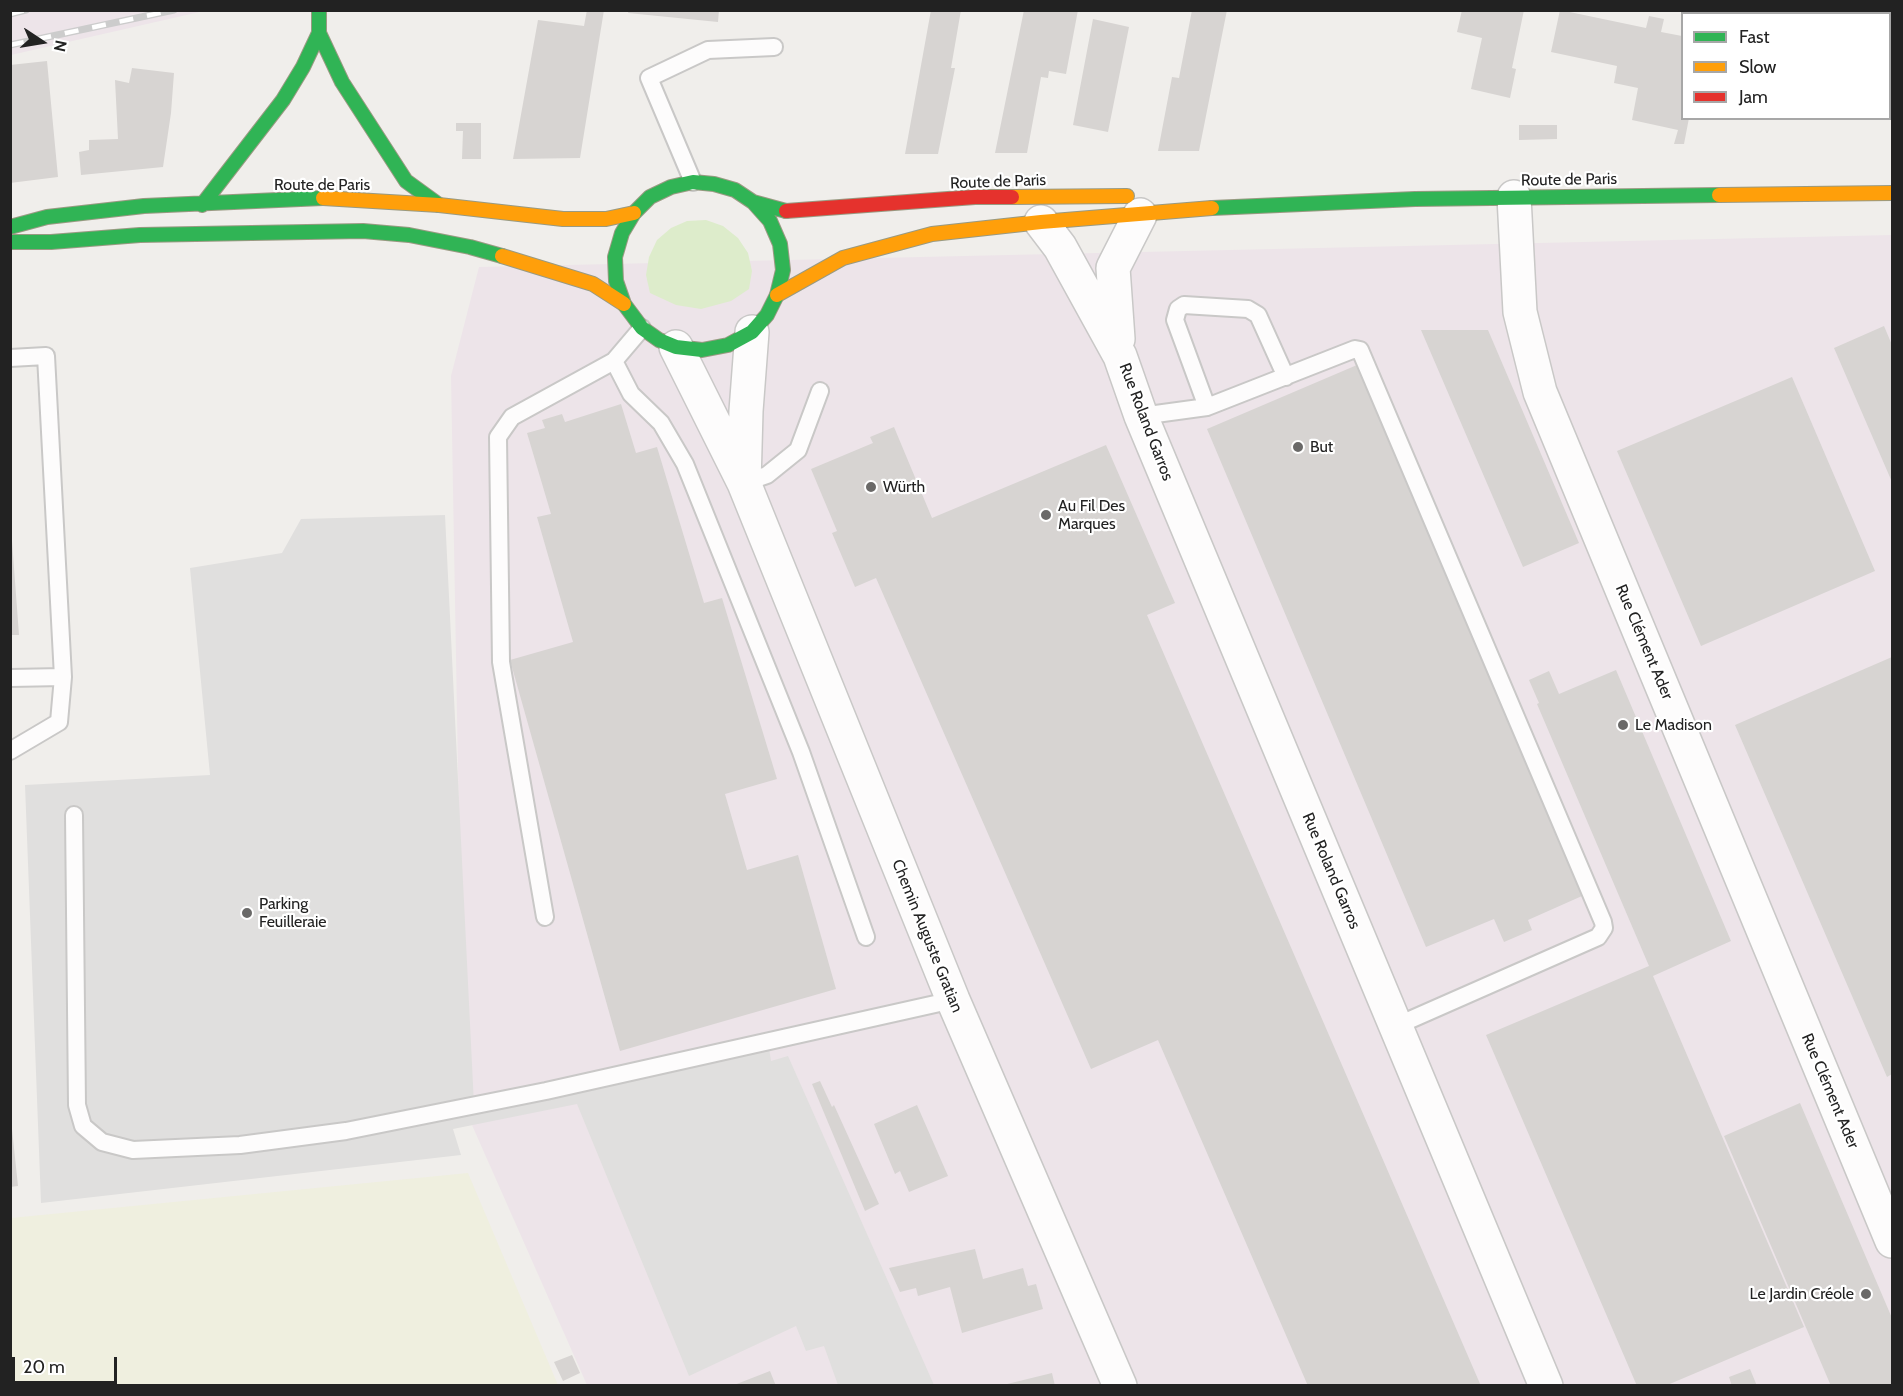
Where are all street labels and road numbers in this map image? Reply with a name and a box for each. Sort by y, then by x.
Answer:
street label: Route de Paris [1521,170,1617,190]
street label: Route de Paris [950,171,1046,193]
street label: Route de Paris [274,175,370,195]
street label: Rue Roland Garros [1115,360,1177,484]
street label: Rue Clément Ader [1611,582,1677,702]
street label: Rue Roland Garros [1298,810,1364,932]
street label: Chemin Auguste Gratian [888,857,966,1015]
street label: Rue Clément Ader [1797,1031,1863,1151]

